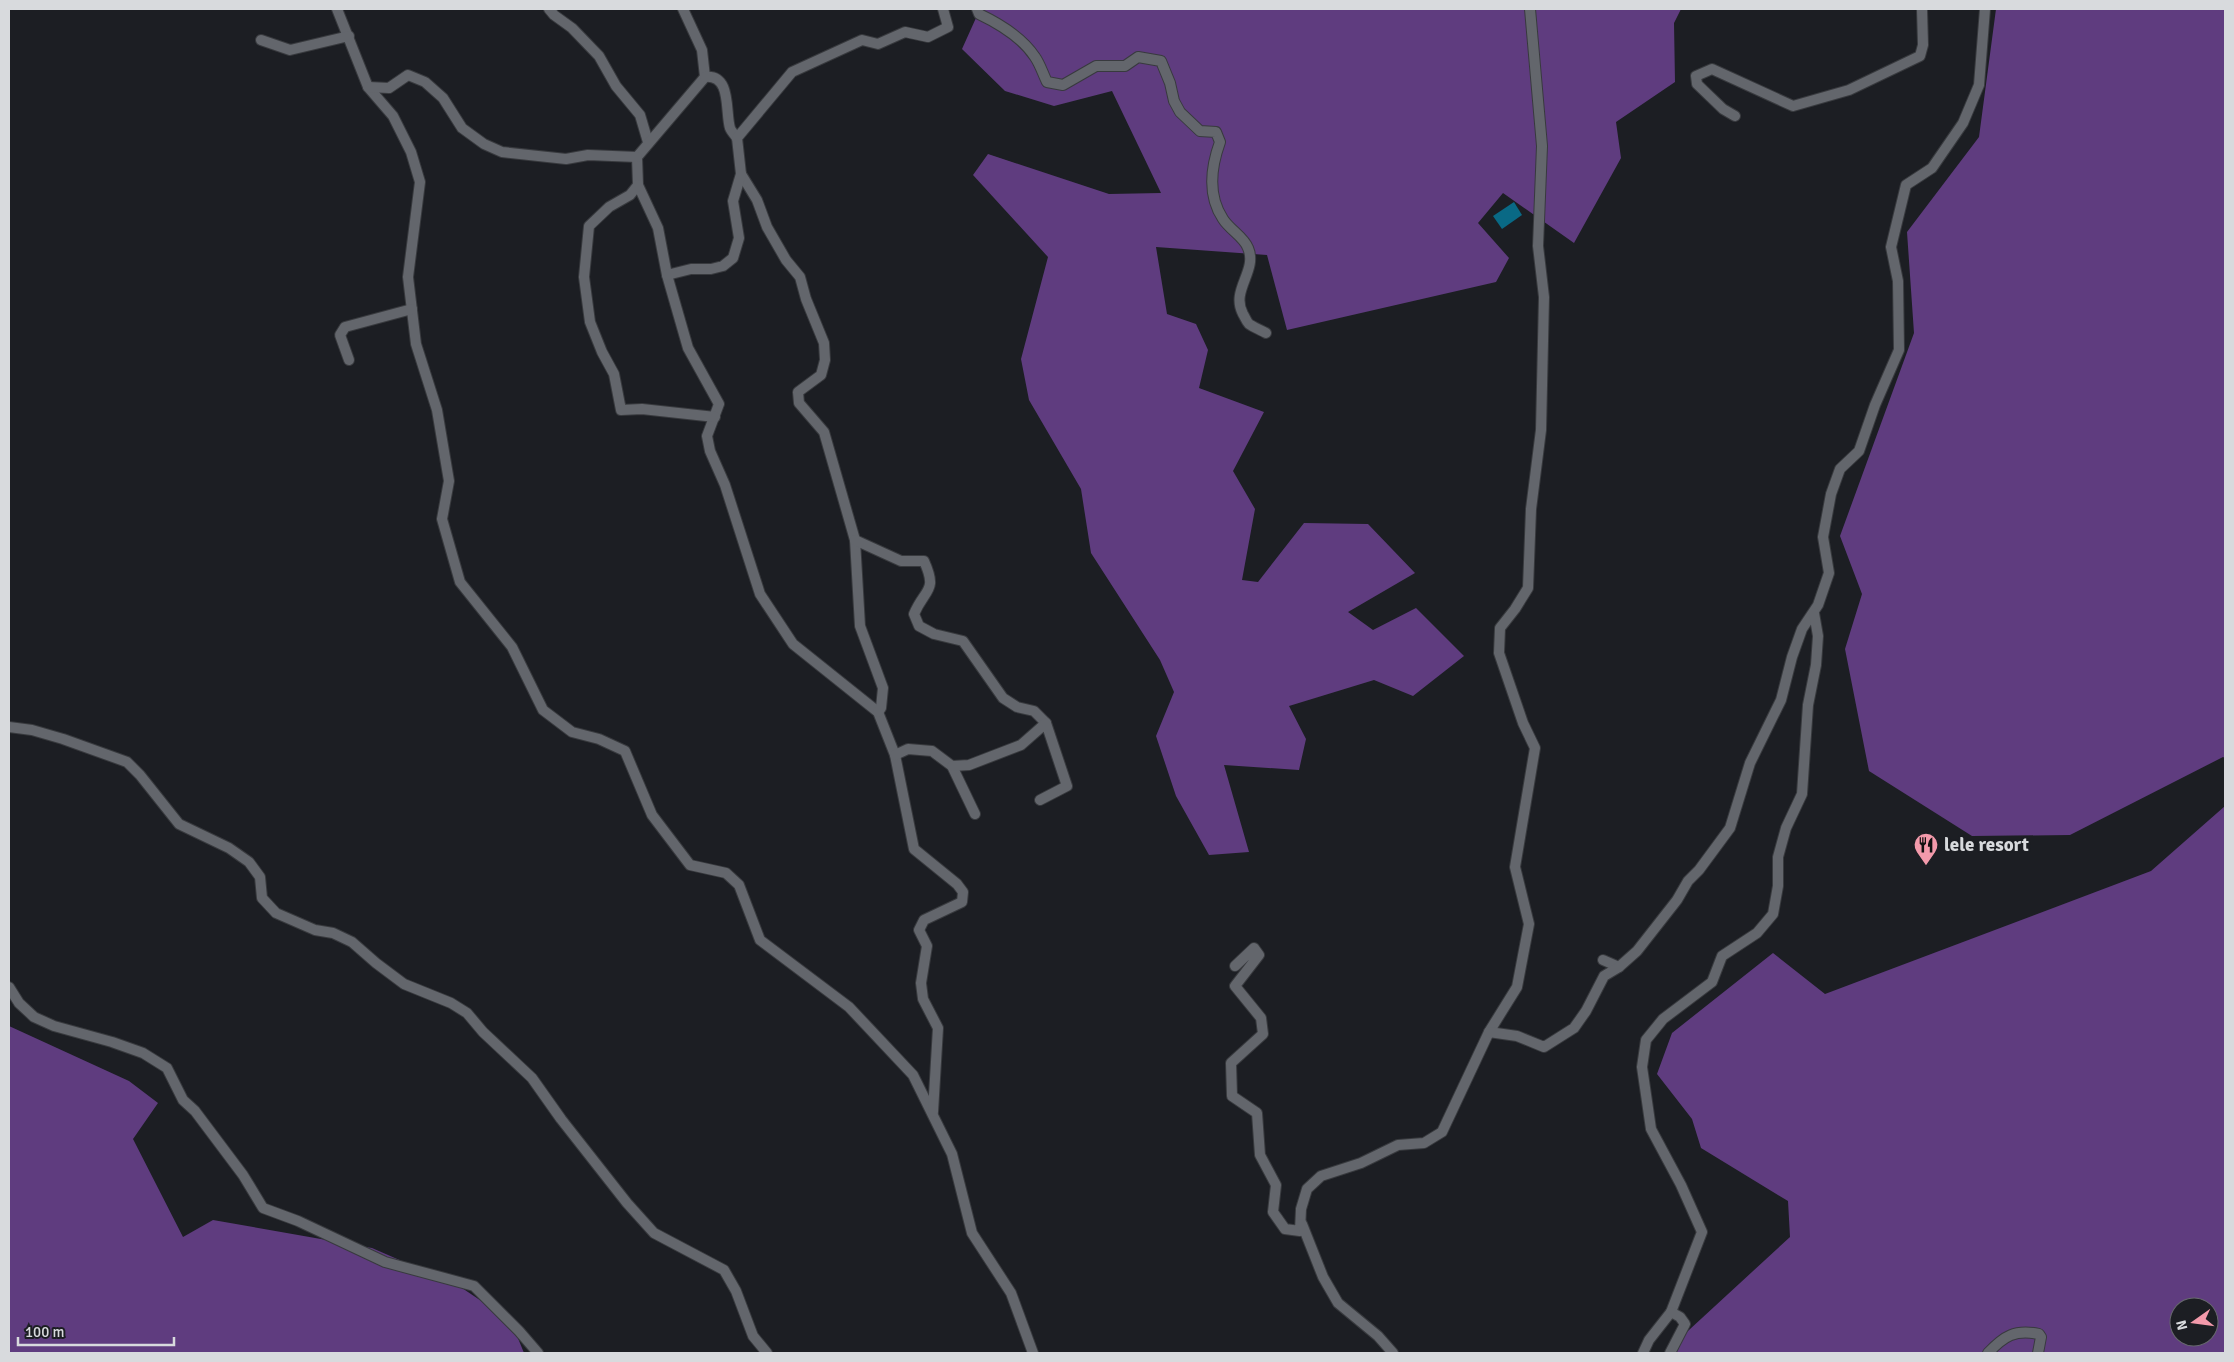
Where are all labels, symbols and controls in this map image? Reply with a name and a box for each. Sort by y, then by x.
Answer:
restaurant icon: lele resort [1913,832,1939,866]
place label: lele resort [1944,833,2029,857]
north arrow [2169,1297,2219,1347]
scale bar [18,1314,174,1346]
text: N [2172,1318,2191,1332]
text: 100 m [25,1323,65,1341]

